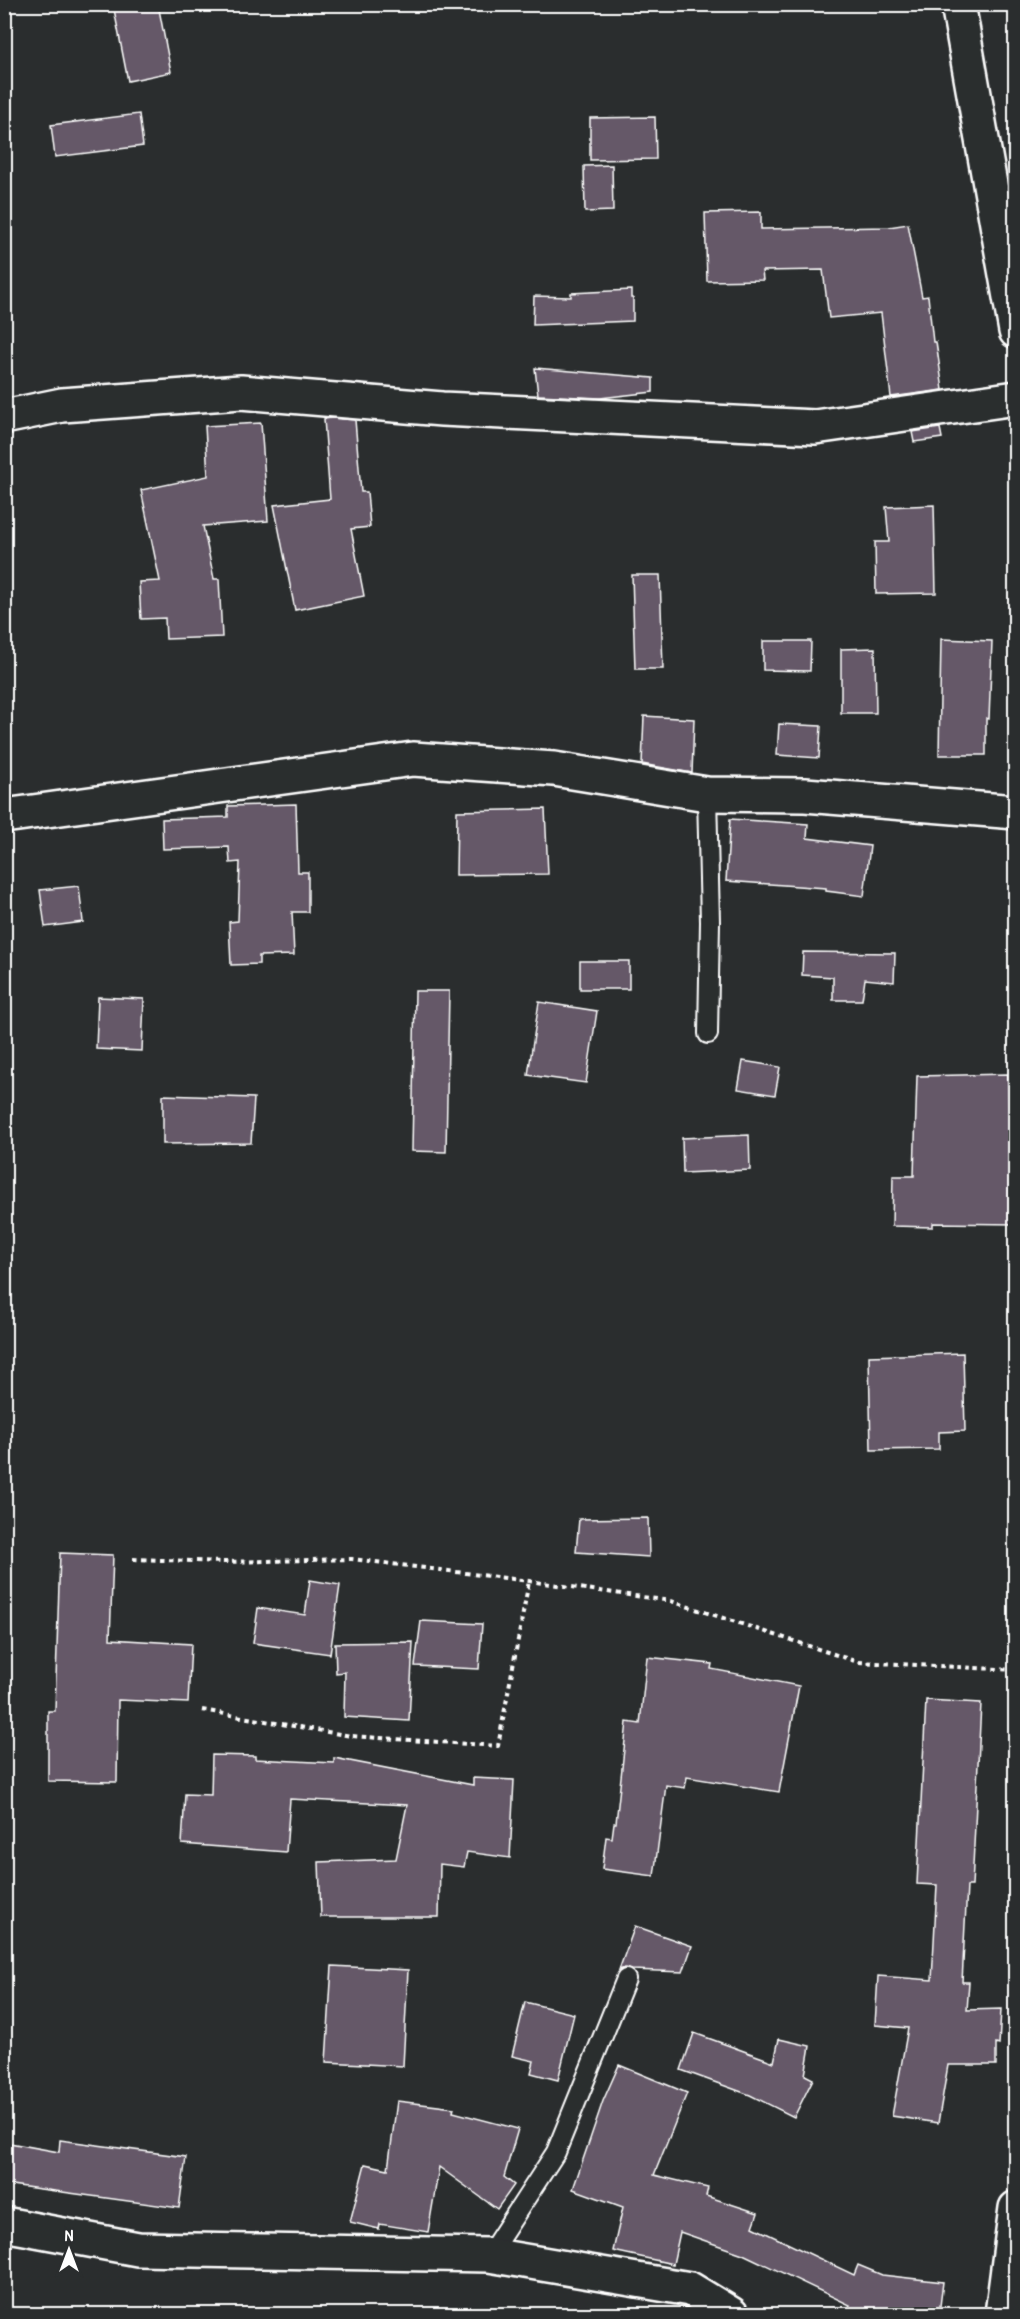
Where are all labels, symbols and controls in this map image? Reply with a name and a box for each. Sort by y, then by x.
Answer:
north arrow [39,2220,99,2280]
text: N [65,2224,74,2246]

